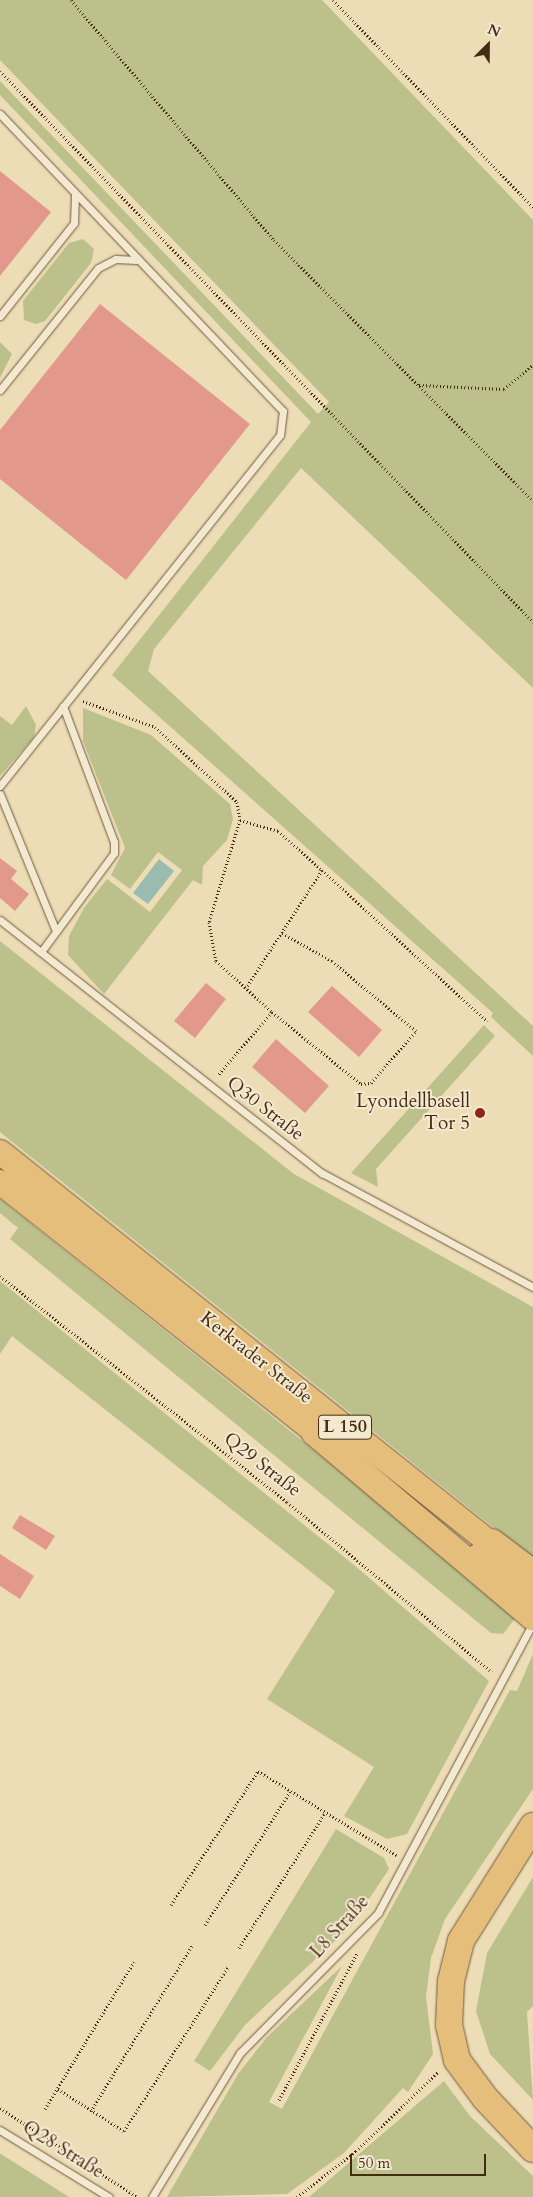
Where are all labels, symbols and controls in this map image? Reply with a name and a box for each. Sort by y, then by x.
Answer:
north arrow [463,20,513,70]
text: N [485,20,503,42]
street label: Q30 Straße [222,1072,308,1146]
place label: Lyondellbasell Tor 5 [356,1091,470,1135]
marker: Lyondellbasell Tor 5 [474,1107,486,1119]
street label: Kerkrader Straße [195,1307,317,1409]
road number: L 150 [318,1411,372,1442]
street label: Q29 Straße [219,1428,305,1502]
street label: L8 Straße [306,1891,374,1963]
street label: Q28 Straße [18,2116,108,2184]
scale bar [353,2144,489,2176]
text: 50 m [358,2153,390,2173]

